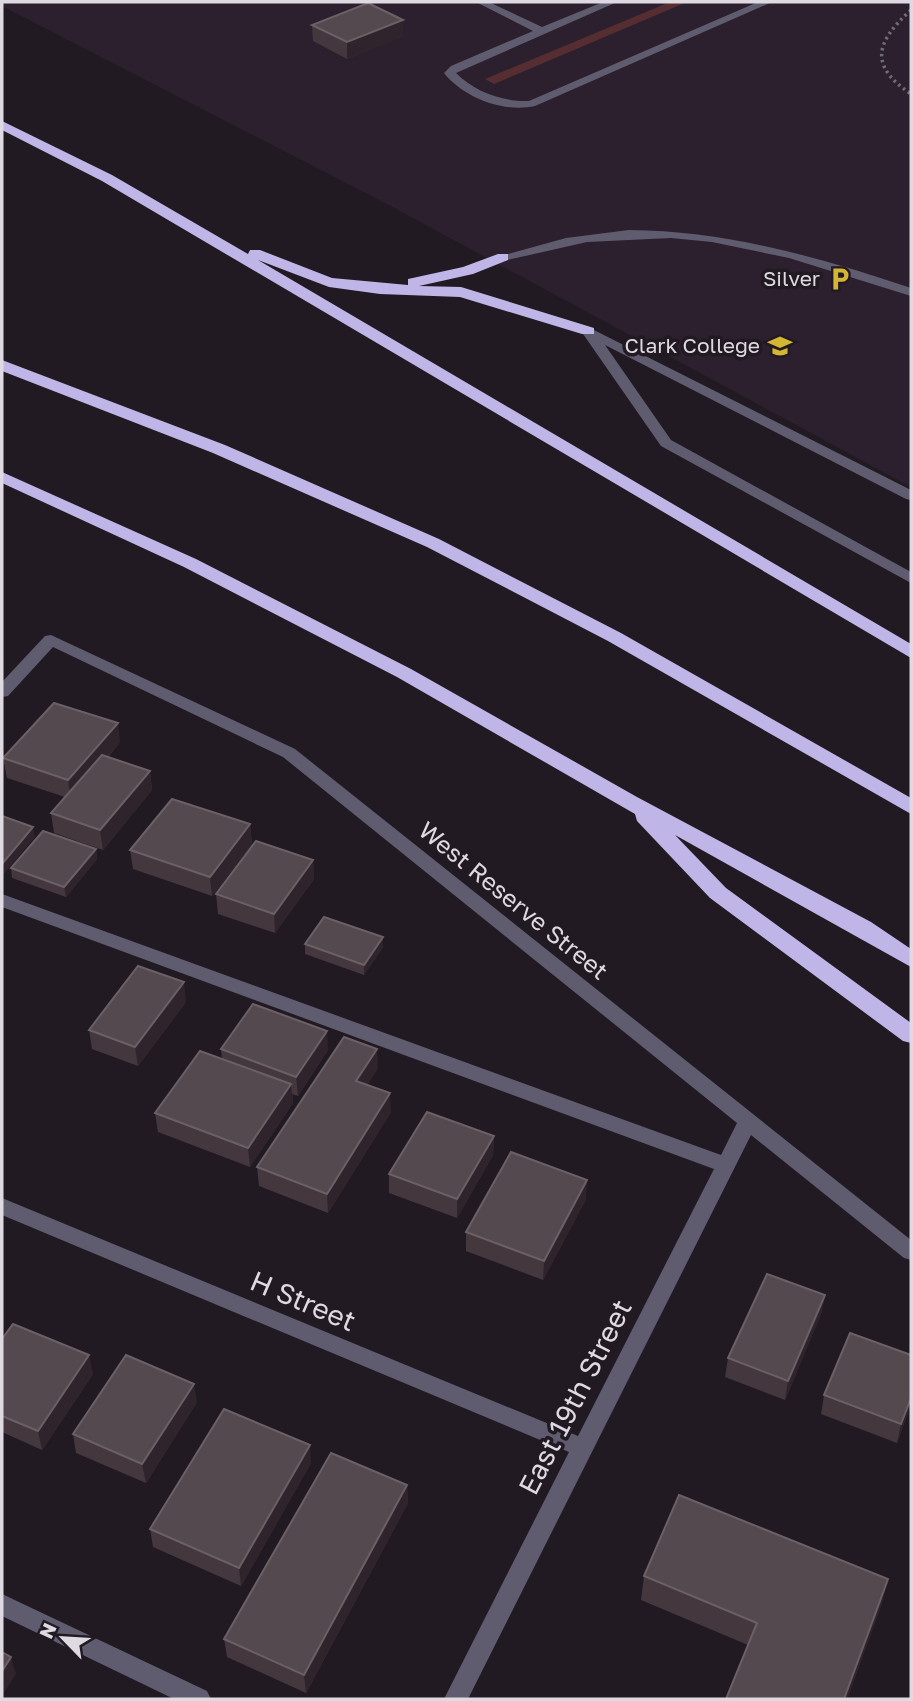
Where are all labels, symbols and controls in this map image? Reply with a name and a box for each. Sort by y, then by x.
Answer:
place label: Silver [763,265,820,291]
parking icon: Silver [826,265,854,293]
place label: Clark College [624,332,760,358]
school or university icon: Clark College [766,332,794,360]
street label: West Reserve Street [414,815,614,985]
street label: H Street [246,1264,361,1337]
street label: East 19th Street [511,1294,638,1500]
north arrow [28,1603,98,1673]
text: N [34,1619,61,1642]

